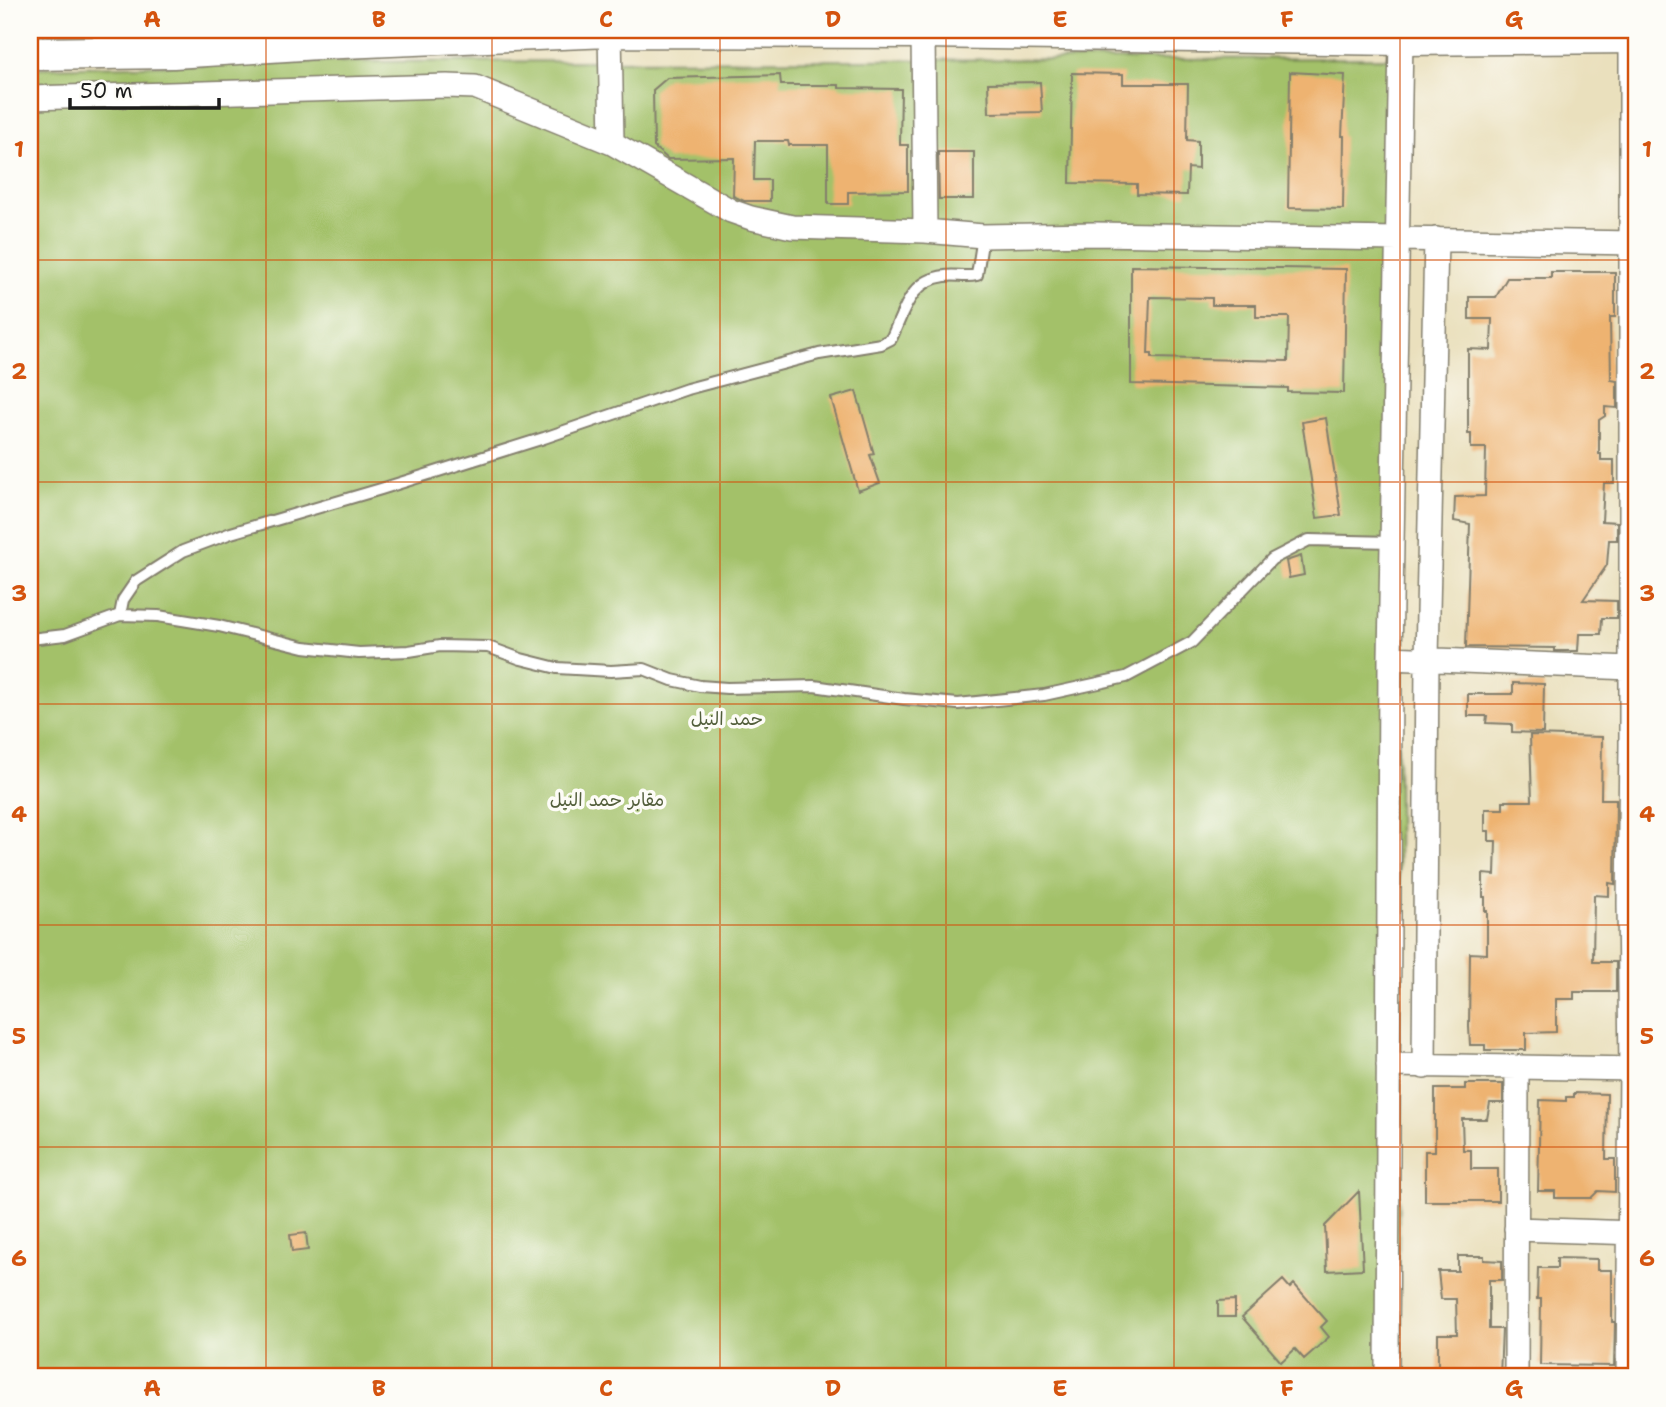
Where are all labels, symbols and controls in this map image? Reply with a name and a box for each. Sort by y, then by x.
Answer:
text: A [143,4,161,34]
text: B [372,4,386,34]
text: C [599,4,613,34]
text: D [825,4,841,34]
text: E [1052,4,1068,34]
text: F [1280,4,1294,34]
text: G [1505,4,1524,34]
scale bar [70,66,219,110]
text: 50 m [80,77,133,105]
text: 1 [14,134,24,164]
text: 1 [1642,134,1652,164]
text: 2 [11,356,27,386]
text: 2 [1639,356,1655,386]
text: 3 [11,578,27,608]
text: 3 [1639,578,1655,608]
park label: حمد النيل [691,707,763,731]
park label: مقابر حمد النيل [550,788,664,812]
text: 4 [11,799,27,829]
text: 4 [1639,799,1655,829]
text: 5 [12,1021,26,1051]
text: 5 [1640,1021,1654,1051]
text: 6 [11,1243,27,1273]
text: 6 [1639,1243,1655,1273]
text: A [143,1373,161,1403]
text: B [372,1373,386,1403]
text: C [599,1373,613,1403]
text: D [825,1373,841,1403]
text: E [1052,1373,1068,1403]
text: F [1280,1373,1294,1403]
text: G [1505,1373,1524,1403]

